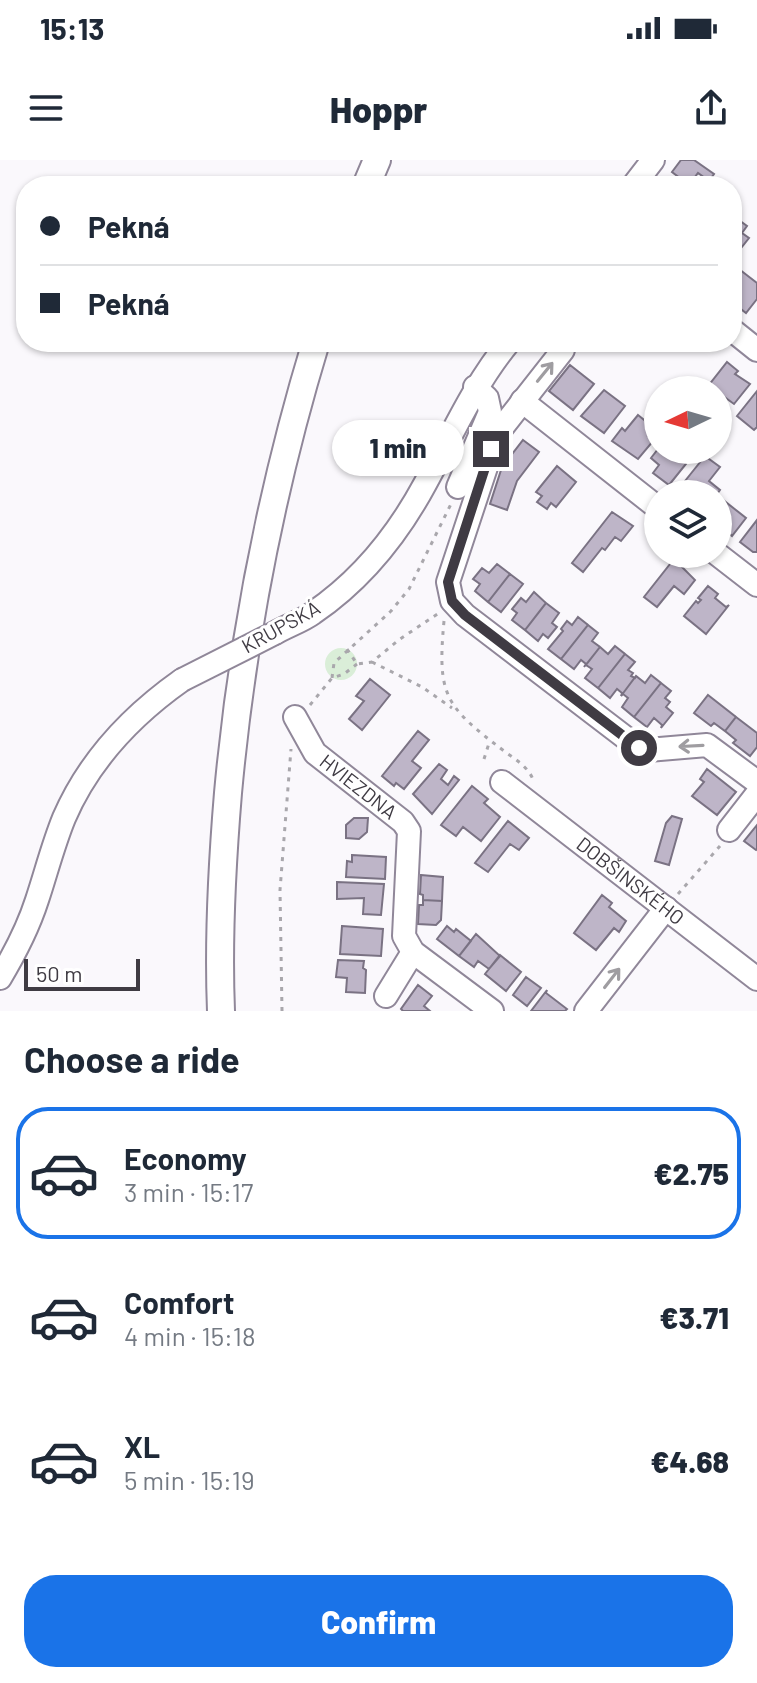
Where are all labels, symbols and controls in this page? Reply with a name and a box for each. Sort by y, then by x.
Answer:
text: 15:13 [40,10,105,46]
icon: menu [24,86,68,130]
icon: share [689,86,733,130]
text: Hoppr [330,87,427,130]
text: Pekná [88,208,170,244]
text: Pekná [88,285,170,321]
one-way arrow [536,362,554,383]
north arrow [644,376,732,464]
map controls [644,376,732,568]
callout: 1 min [331,421,463,477]
route end [473,431,509,467]
text: 1 min [369,432,427,463]
button: layers [644,480,732,568]
street label: KRUPSKÁ [237,595,324,657]
route start [621,730,657,766]
one-way arrow [678,739,705,754]
street label: HVIEZDNA [315,748,402,824]
street label: DOBŠINSKÉHO [572,831,689,929]
scale bar [24,955,140,991]
text: 50 m [36,960,82,986]
one-way arrow [603,968,620,989]
text: Choose a ride [24,1037,240,1080]
icon: car [28,1137,100,1209]
text: Economy [124,1140,247,1176]
text: €2.75 [653,1155,729,1191]
text: 3 min · 15:17 [124,1176,253,1207]
icon: car [28,1281,100,1353]
text: Comfort [124,1284,234,1320]
text: €3.71 [659,1299,729,1335]
text: 4 min · 15:18 [124,1320,255,1351]
icon: car [28,1425,100,1497]
text: XL [124,1428,160,1464]
text: €4.68 [650,1443,729,1479]
text: 5 min · 15:19 [124,1464,255,1495]
button: Confirm [24,1575,733,1667]

